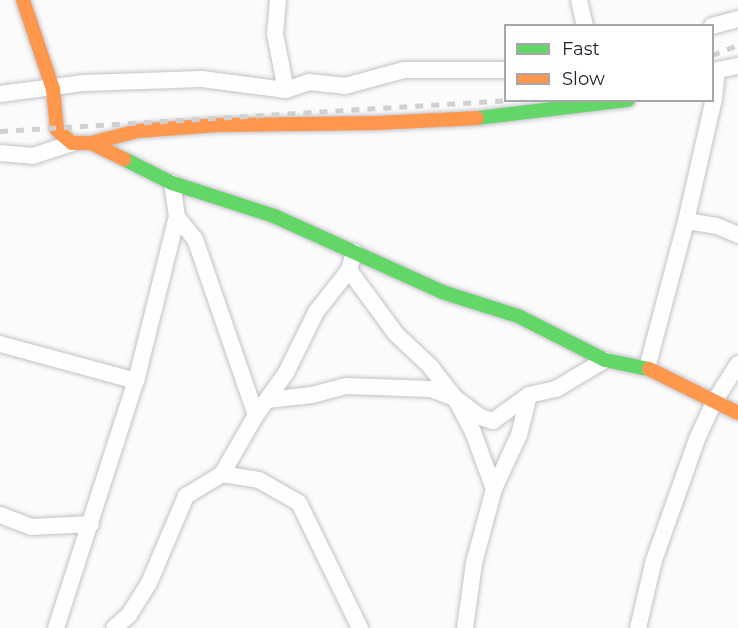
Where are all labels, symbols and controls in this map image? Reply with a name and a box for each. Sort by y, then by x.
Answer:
legend [504,24,714,102]
text: Fast [562,38,600,60]
text: Slow [562,68,605,90]

